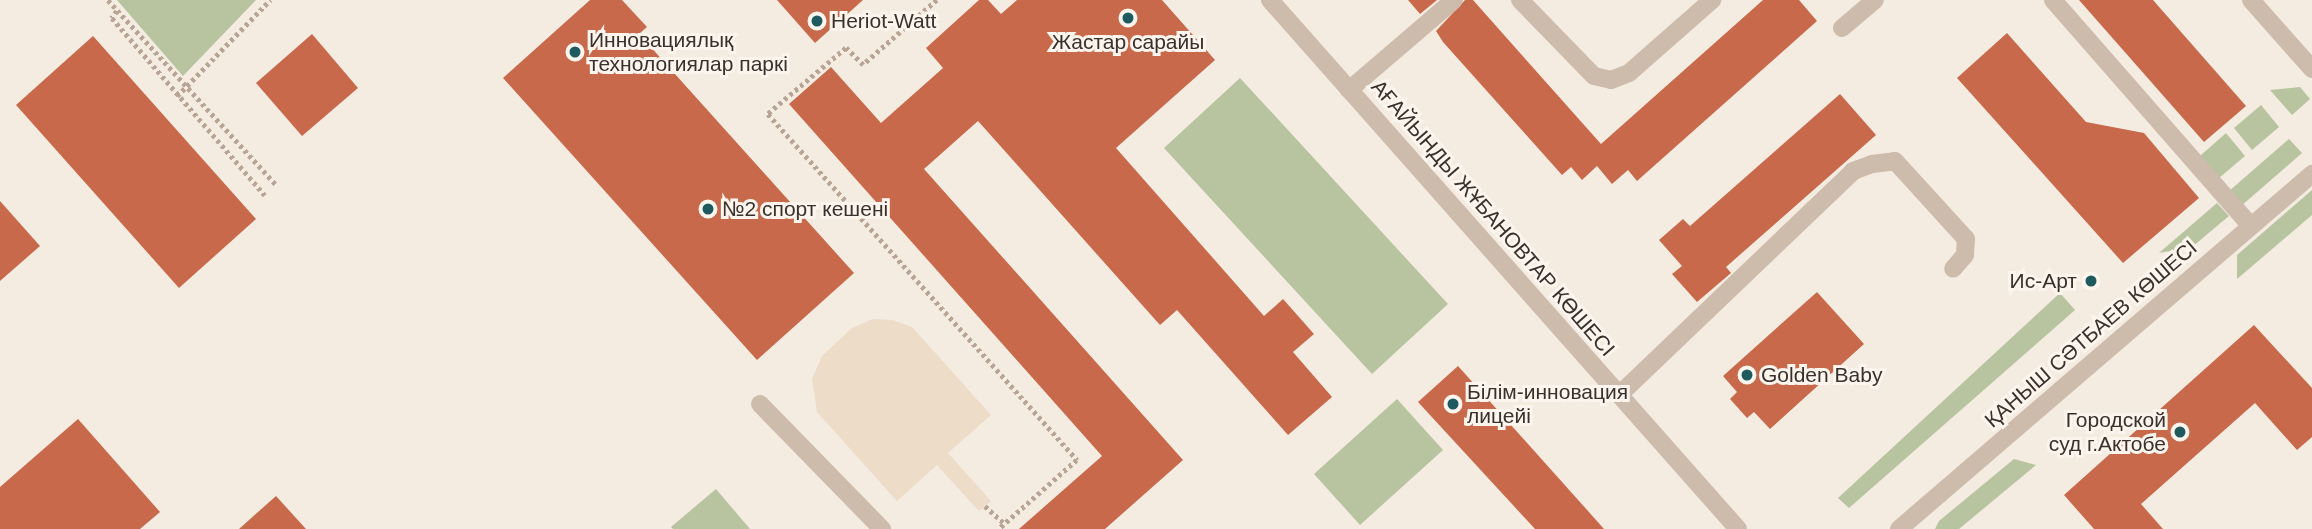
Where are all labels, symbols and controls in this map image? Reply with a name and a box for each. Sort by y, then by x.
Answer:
place label: Heriot-Watt [831,8,936,34]
marker: Жастар сарайы [1120,10,1136,26]
marker: Heriot-Watt [809,13,825,29]
place label: Инновациялық технологиялар паркі [589,27,788,77]
place label: Жастар сарайы [1052,29,1204,55]
marker: Инновациялық технологиялар паркі [567,44,583,60]
street label: АҒАЙЫНДЫ ЖҰБАНОВТАР КӨШЕСІ [1366,75,1620,361]
place label: №2 спорт кешені [722,196,888,222]
marker: №2 спорт кешені [700,201,716,217]
street label: ҚАНЫШ СӘТБАЕВ КӨШЕСІ [1980,235,2202,433]
place label: Ис-Арт [2010,268,2077,294]
marker: Ис-Арт [2083,273,2099,289]
place label: Golden Baby [1761,362,1882,388]
marker: Golden Baby [1739,367,1755,383]
place label: Білім-инновация лицейі [1467,379,1628,429]
marker: Білім-инновация лицейі [1445,396,1461,412]
place label: Городской суд г.Актобе [2049,407,2166,457]
marker: Городской суд г.Актобе [2172,424,2188,440]

